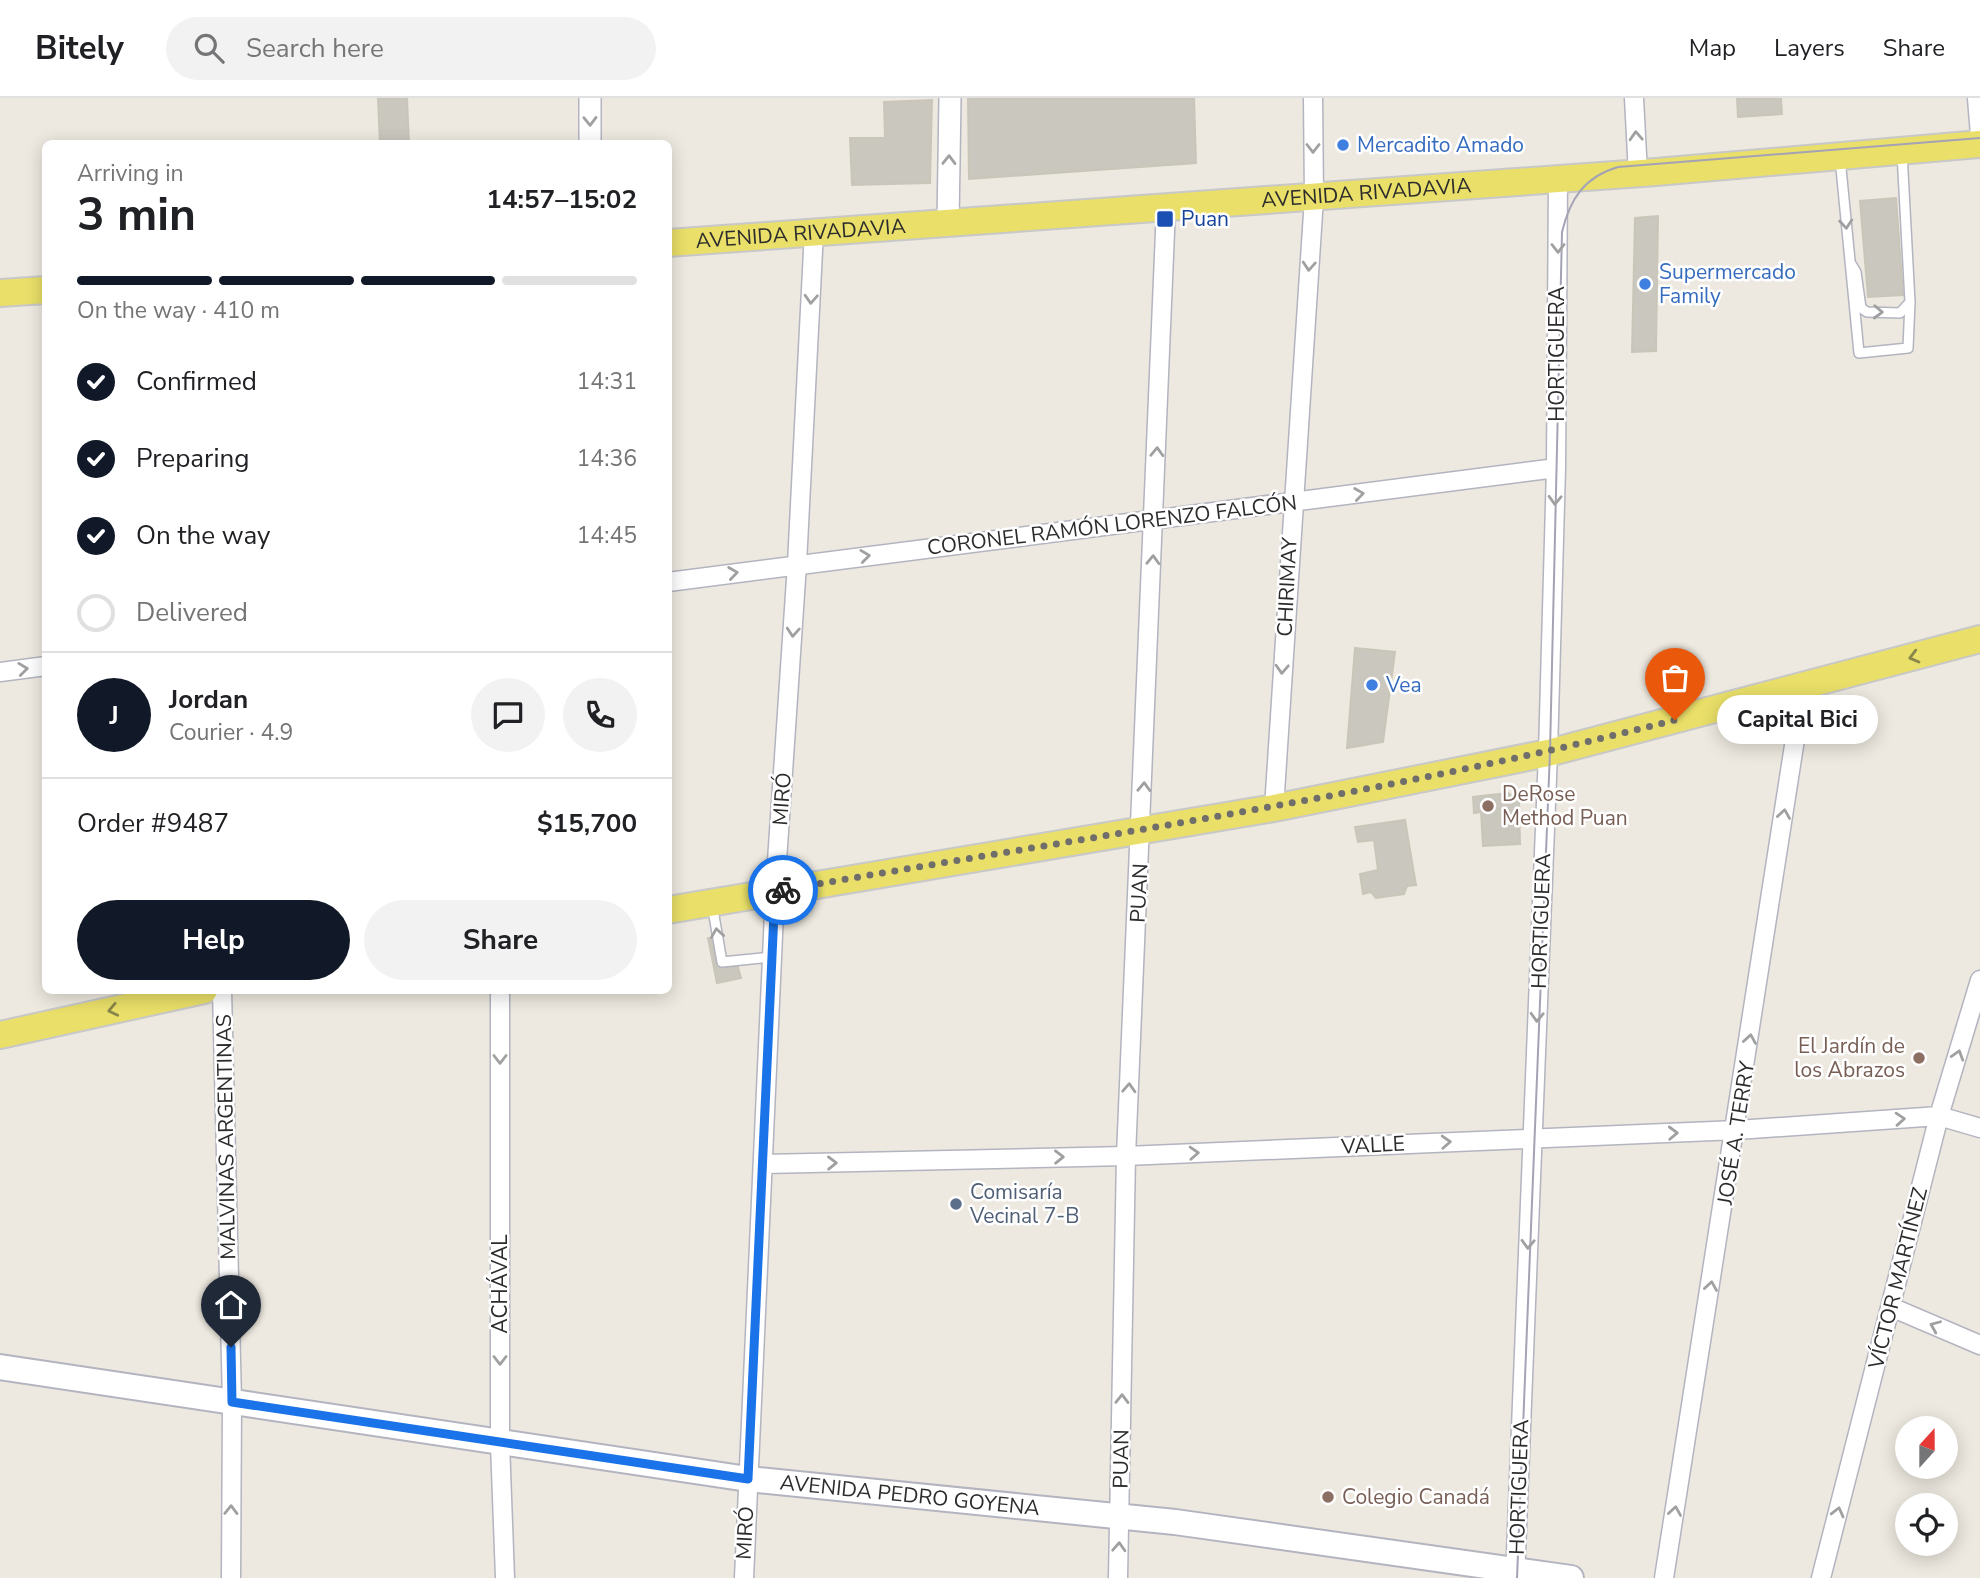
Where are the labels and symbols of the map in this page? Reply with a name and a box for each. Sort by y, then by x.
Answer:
one-way arrow [582,116,598,127]
one-way arrow [1629,130,1644,141]
place label: Mercadito Amado [1357,131,1524,159]
marker: Mercadito Amado [1335,137,1351,153]
one-way arrow [1305,143,1321,154]
one-way arrow [941,154,956,165]
street label: AVENIDA RIVADAVIA [1260,171,1472,214]
place label: Puan [1181,205,1229,233]
marker: Puan [1155,209,1175,229]
street label: AVENIDA RIVADAVIA [695,212,907,255]
one-way arrow [1838,219,1853,230]
one-way arrow [1550,243,1566,253]
place label: Supermercado Family [1659,258,1796,310]
one-way arrow [1302,261,1317,272]
marker: Supermercado Family [1637,276,1653,292]
street label: HORTIGUERA [1543,286,1571,422]
one-way arrow [803,294,818,305]
one-way arrow [1873,304,1884,319]
one-way arrow [1149,446,1165,457]
one-way arrow [1353,487,1365,502]
street label: CORONEL RAMÓN LORENZO FALCÓN [926,488,1298,562]
one-way arrow [1547,495,1563,505]
street label: CHIRIMAY [1270,536,1304,637]
one-way arrow [859,548,871,563]
one-way arrow [1145,554,1160,565]
one-way arrow [727,566,739,581]
one-way arrow [786,627,801,638]
pin [1645,648,1705,720]
one-way arrow [1908,649,1920,664]
one-way arrow [17,661,29,676]
one-way arrow [1275,664,1290,675]
place label: Vea [1385,671,1422,699]
marker: Vea [1364,677,1380,693]
callout: Capital Bici [1717,696,1878,744]
street label: MIRÓ [766,771,798,827]
place label: DeRose Method Puan [1502,780,1628,832]
one-way arrow [1136,781,1151,792]
marker: DeRose Method Puan [1480,798,1496,814]
one-way arrow [1777,808,1792,820]
street label: HORTIGUERA [1525,853,1557,989]
courier [748,855,818,925]
street label: PUAN [1123,863,1155,923]
one-way arrow [710,927,725,939]
one-way arrow [107,1002,119,1017]
one-way arrow [1530,1011,1545,1022]
street label: MALVINAS ARGENTINAS [210,1014,242,1260]
place label: El Jardín de los Abrazos [1794,1032,1905,1084]
one-way arrow [1743,1033,1758,1045]
one-way arrow [1949,1049,1964,1061]
marker: El Jardín de los Abrazos [1911,1050,1927,1066]
one-way arrow [492,1054,508,1064]
street label: JOSÉ A. TERRY [1711,1059,1761,1208]
one-way arrow [1122,1082,1137,1093]
one-way arrow [1895,1111,1906,1126]
one-way arrow [1668,1125,1679,1140]
street label: VALLE [1339,1129,1406,1161]
one-way arrow [1441,1134,1452,1149]
one-way arrow [1189,1145,1200,1160]
one-way arrow [1054,1150,1065,1165]
one-way arrow [827,1155,838,1170]
place label: Comisaría Vecinal 7-B [969,1178,1079,1230]
street label: VÍCTOR MARTÍNEZ [1862,1184,1934,1373]
marker: Comisaría Vecinal 7-B [948,1196,964,1212]
street label: ACHÁVAL [486,1234,514,1334]
one-way arrow [1521,1239,1536,1250]
pin [201,1275,261,1347]
one-way arrow [1703,1280,1718,1292]
one-way arrow [1930,1321,1942,1335]
one-way arrow [492,1355,508,1365]
one-way arrow [1114,1393,1130,1404]
north arrow [1895,1416,1958,1479]
street label: HORTIGUERA [1503,1419,1535,1555]
street label: PUAN [1106,1429,1136,1489]
street label: AVENIDA PEDRO GOYENA [779,1468,1041,1522]
place label: Colegio Canadá [1342,1483,1490,1511]
marker: Colegio Canadá [1320,1489,1336,1505]
one-way arrow [223,1504,239,1515]
one-way arrow [1667,1505,1682,1517]
street label: MIRÓ [730,1506,760,1560]
one-way arrow [1830,1506,1844,1518]
one-way arrow [1112,1541,1127,1552]

